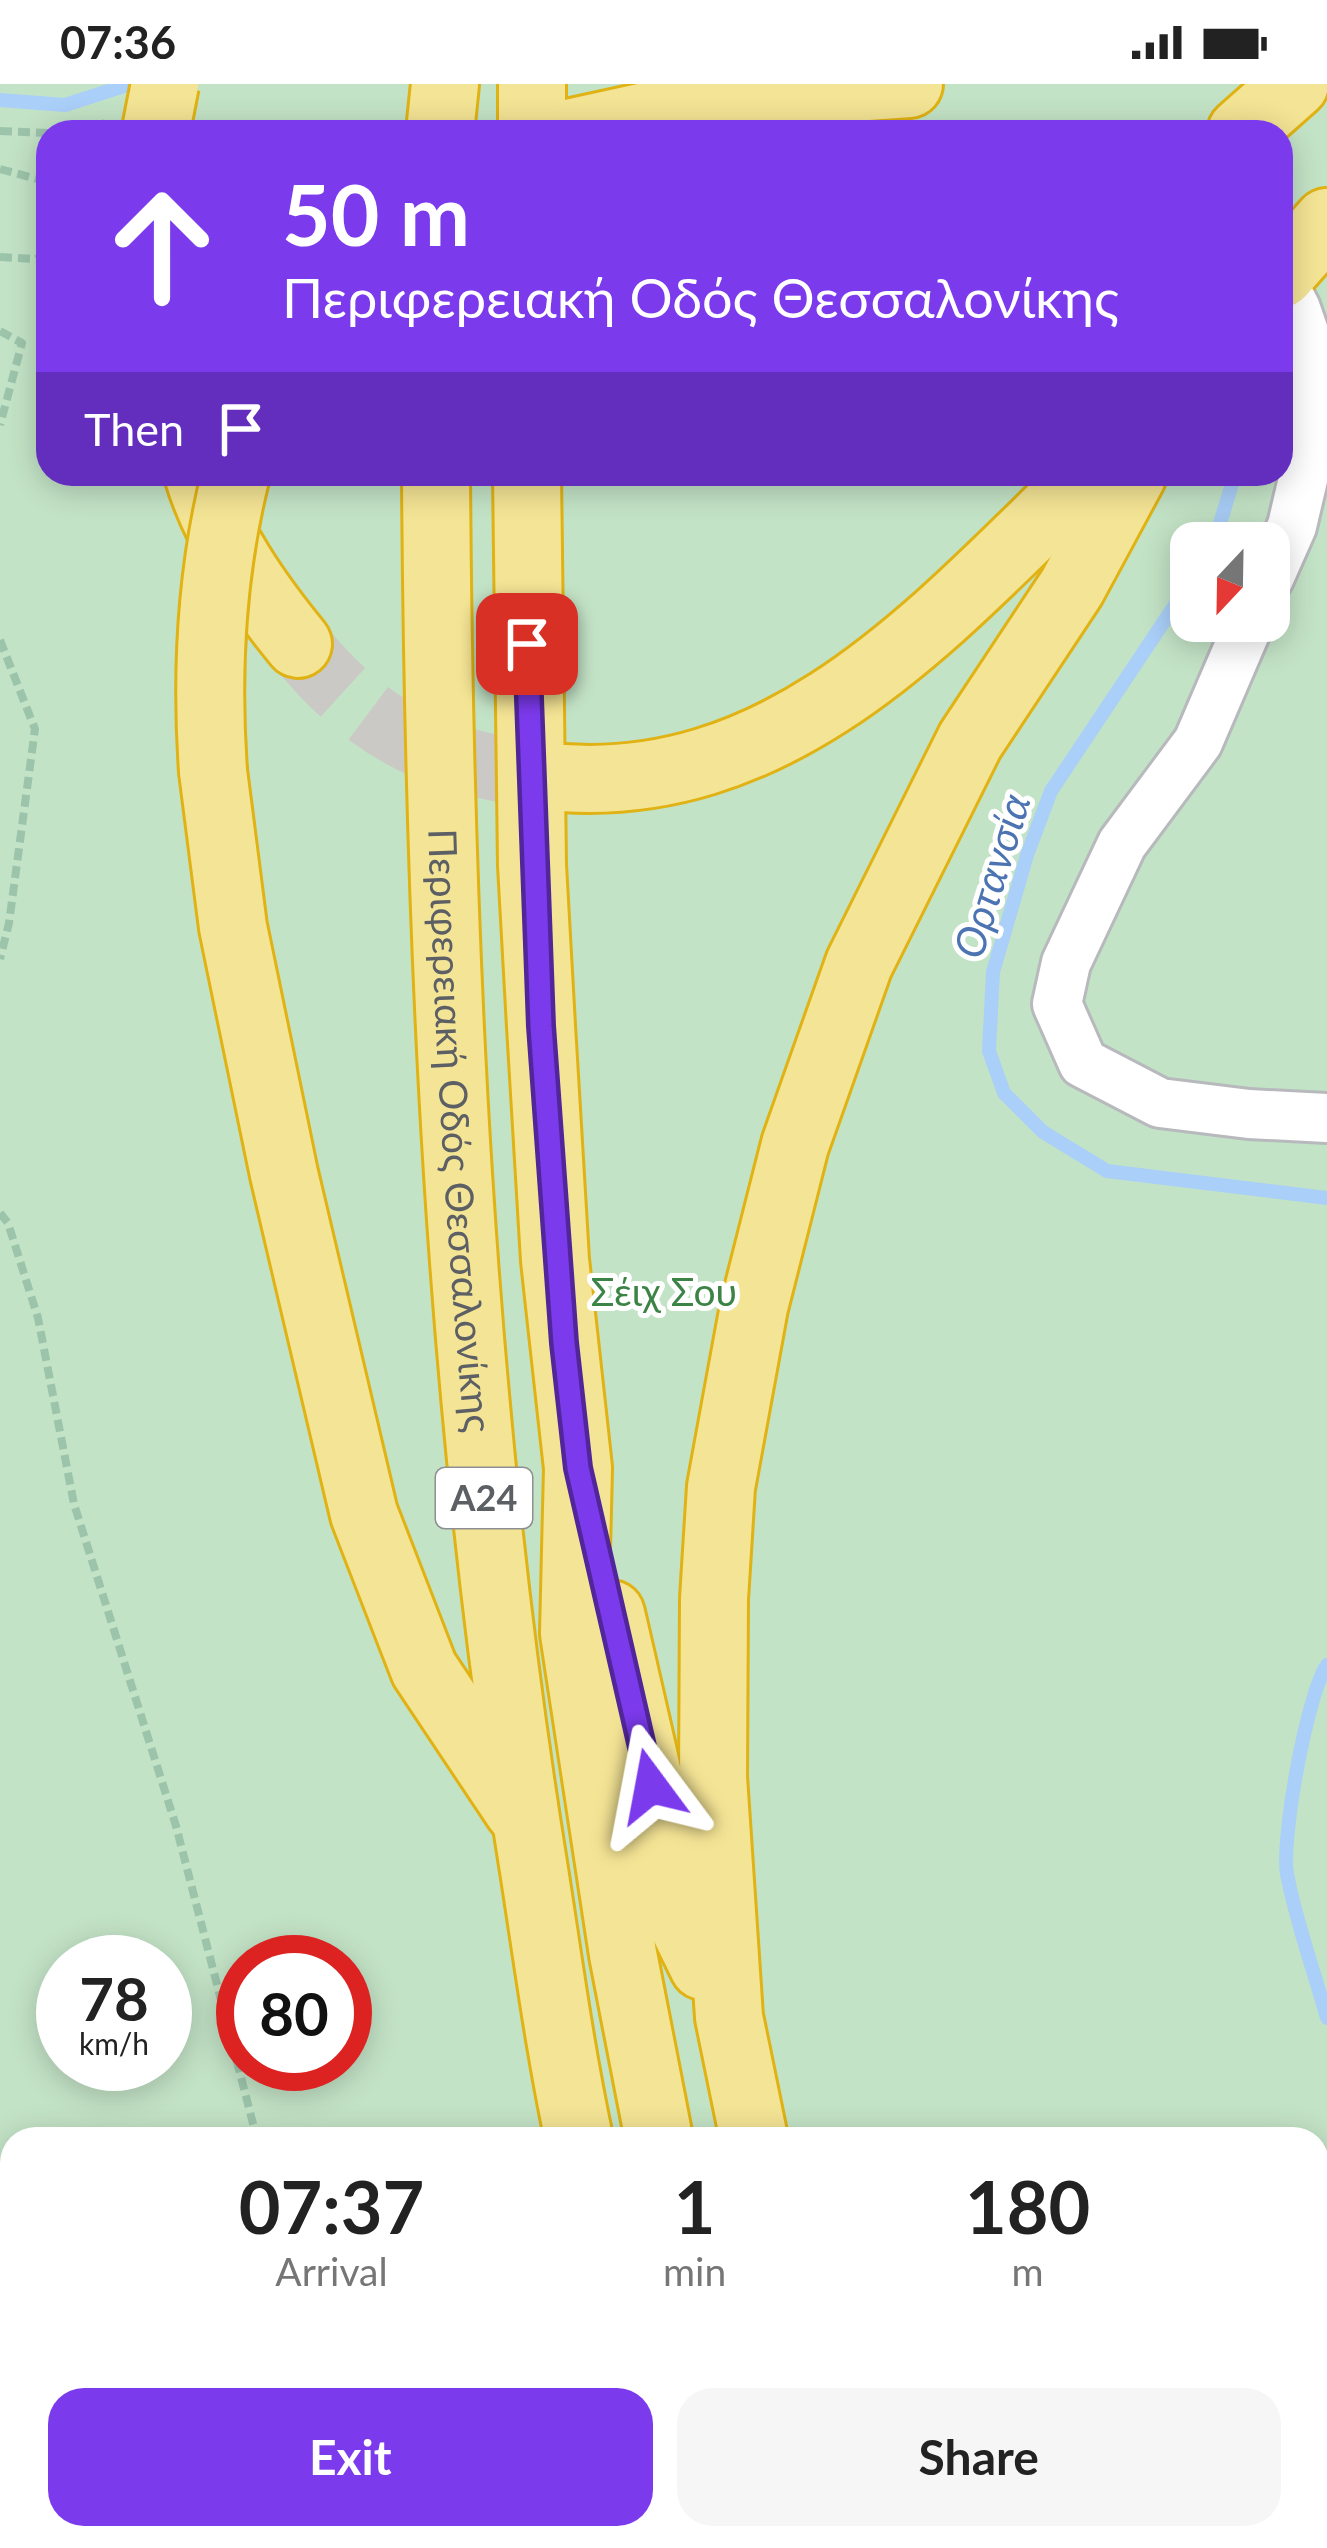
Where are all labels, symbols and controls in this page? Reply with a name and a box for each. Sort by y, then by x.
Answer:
text: 07:36 [60,15,176,69]
text: 50 m [282,163,470,264]
icon: ahead [84,168,240,324]
text: Περιφερειακή Οδός Θεσσαλονίκης [282,265,1119,330]
icon: arrive [208,396,274,462]
text: Then [84,402,184,456]
north arrow [1170,522,1290,642]
map controls [1170,522,1290,642]
pin [476,593,578,695]
icon: arrive [494,611,560,677]
water label: Ορτανσία [942,787,1040,964]
street label: Περιφερειακή Οδός Θεσσαλονίκης [420,828,502,1434]
park label: Σέιχ Σου [591,1268,737,1314]
road number: Α24 [436,1468,532,1528]
position arrow [588,1723,714,1849]
speed limit sign: 80 [216,1935,372,2091]
text: 78 [79,1962,149,2034]
text: km/h [79,2025,149,2061]
text: 07:37 [239,2163,424,2249]
text: 1 [674,2163,716,2249]
text: 180 [965,2163,1090,2249]
text: Arrival [275,2248,388,2294]
text: min [663,2248,726,2294]
text: m [1012,2248,1044,2294]
button: Exit [48,2388,653,2526]
button: Share [677,2388,1281,2526]

